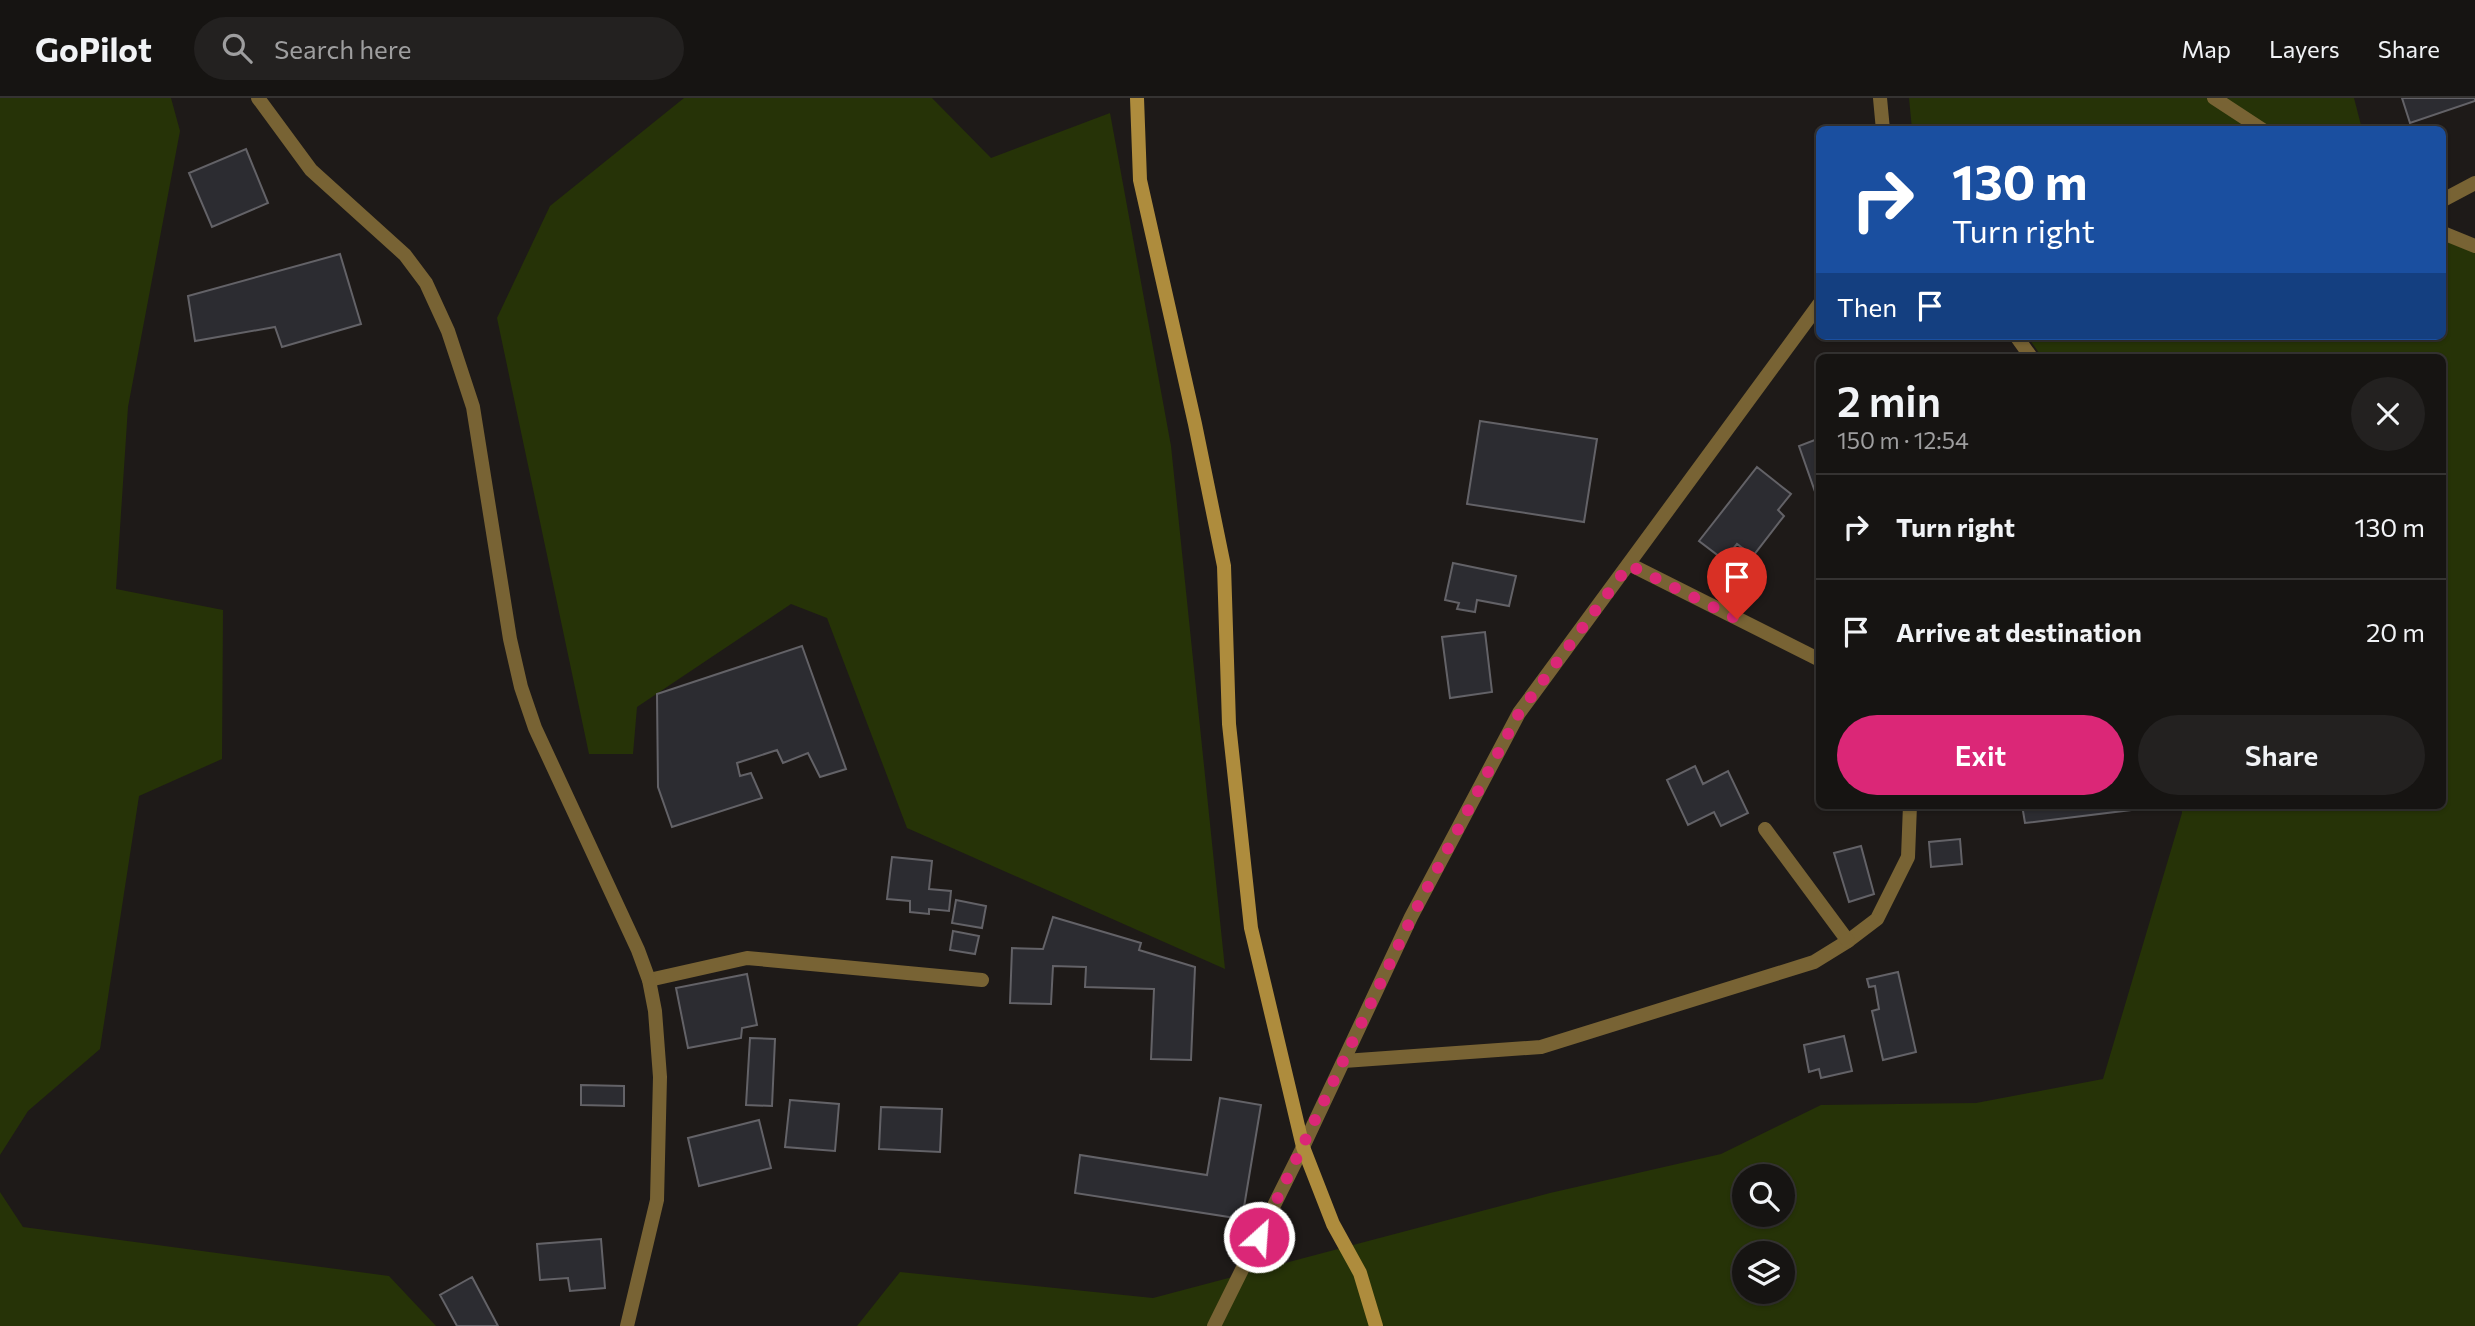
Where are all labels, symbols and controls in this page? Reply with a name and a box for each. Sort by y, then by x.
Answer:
search box [194,17,684,80]
text: GoPilot [35,28,152,69]
icon: search [218,29,256,67]
text: Search here [274,33,411,64]
text: Map [2182,34,2231,63]
text: Layers [2269,34,2340,63]
text: Share [2378,34,2440,63]
text: 130 m [1952,150,2087,210]
icon: right [1837,154,1928,245]
text: Turn right [1952,210,2095,250]
icon: arrive [1911,287,1949,325]
text: Then [1837,291,1897,322]
text: 2 min [1837,374,1941,426]
button: close [2351,377,2425,451]
text: 150 m · 12:54 [1837,426,1969,454]
icon: right [1837,508,1875,546]
text: Turn right [1896,511,2015,542]
text: 130 m [2354,511,2425,542]
pin [1707,547,1767,619]
icon: arrive [1718,558,1756,596]
icon: arrive [1837,613,1875,651]
text: Arrive at destination [1896,616,2142,647]
text: 20 m [2366,616,2425,647]
button: Exit [1837,715,2124,795]
button: Share [2138,715,2425,795]
map controls [1732,1164,1795,1304]
button: search [1732,1164,1795,1227]
position arrow [1222,1200,1296,1274]
button: layers [1732,1241,1795,1304]

